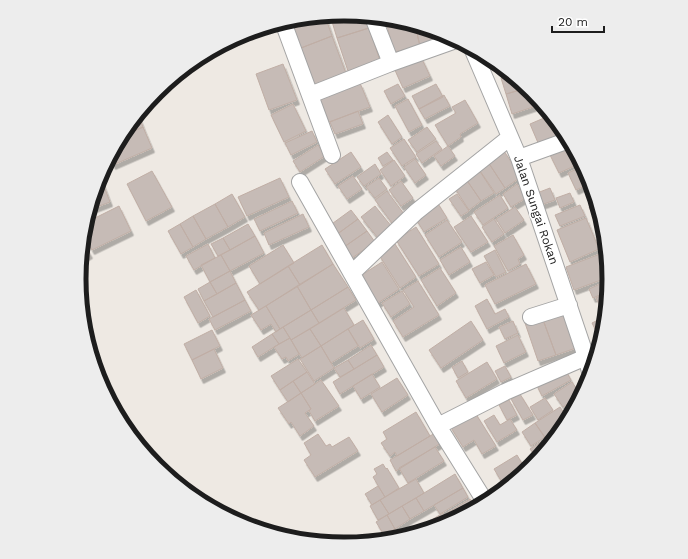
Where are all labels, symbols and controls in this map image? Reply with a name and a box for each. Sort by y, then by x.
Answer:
scale bar [552,8,604,34]
text: 20 m [558,15,588,29]
street label: Jalan Sungai Rokan [511,154,561,266]

